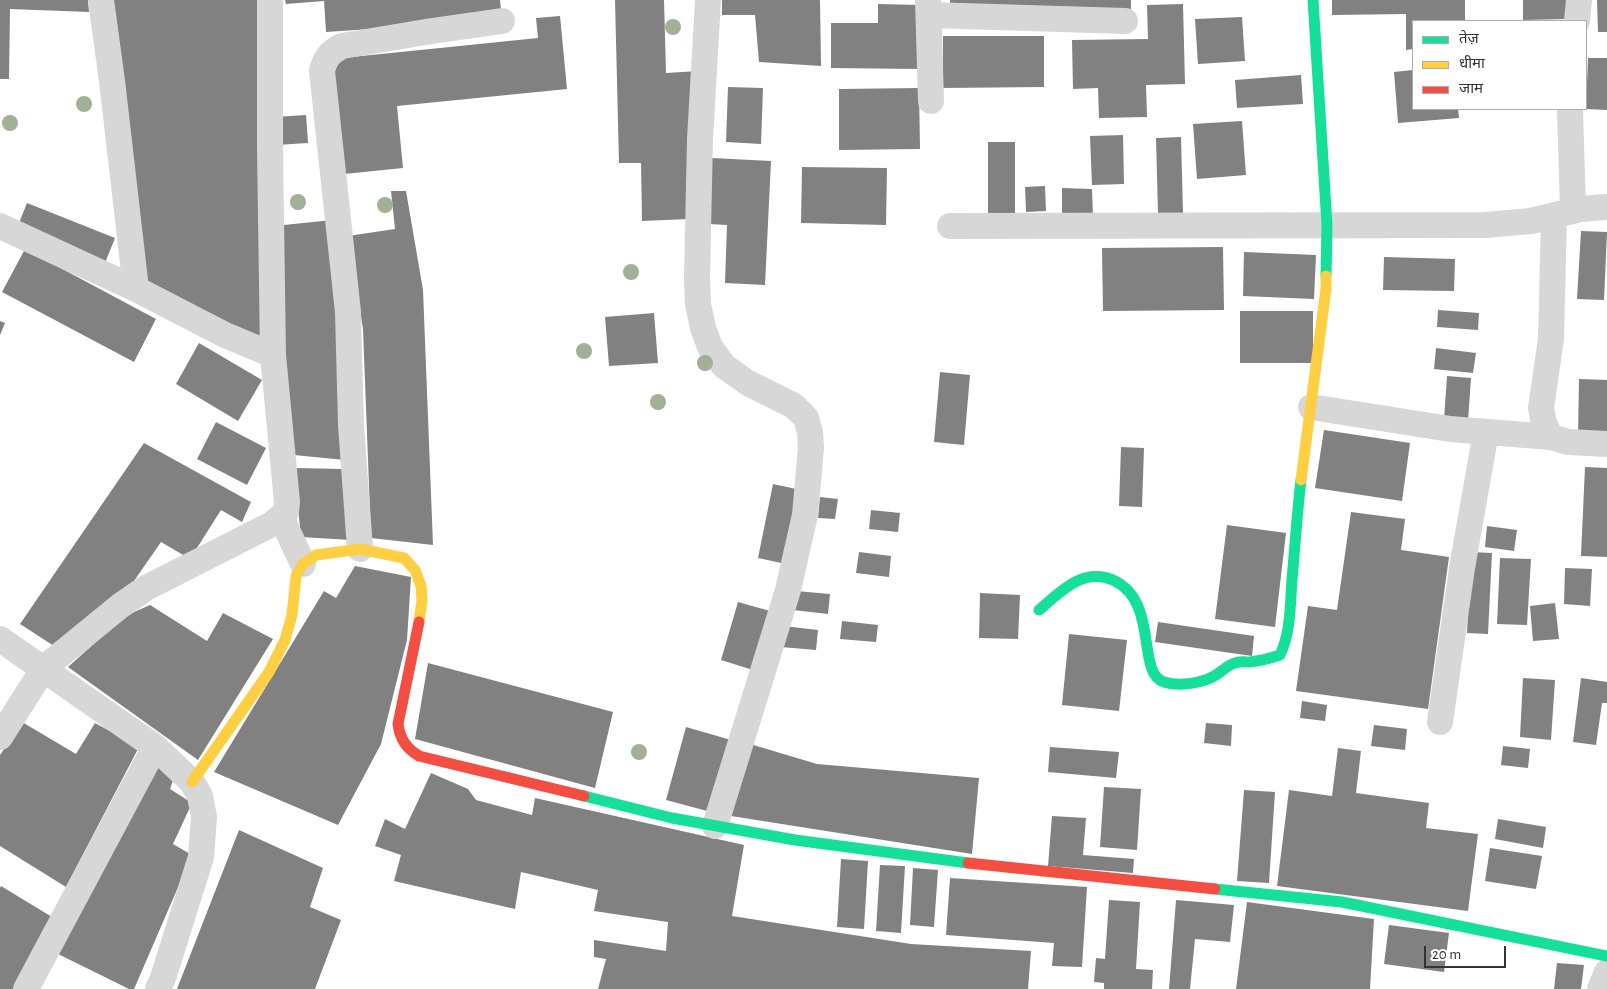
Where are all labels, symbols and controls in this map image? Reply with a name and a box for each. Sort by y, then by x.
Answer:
legend [1412,20,1587,110]
text: तेज़ [1459,31,1479,46]
text: धीमा [1459,56,1485,71]
text: जाम [1459,81,1483,96]
scale bar [1427,936,1510,968]
text: 20 m [1432,947,1461,962]

